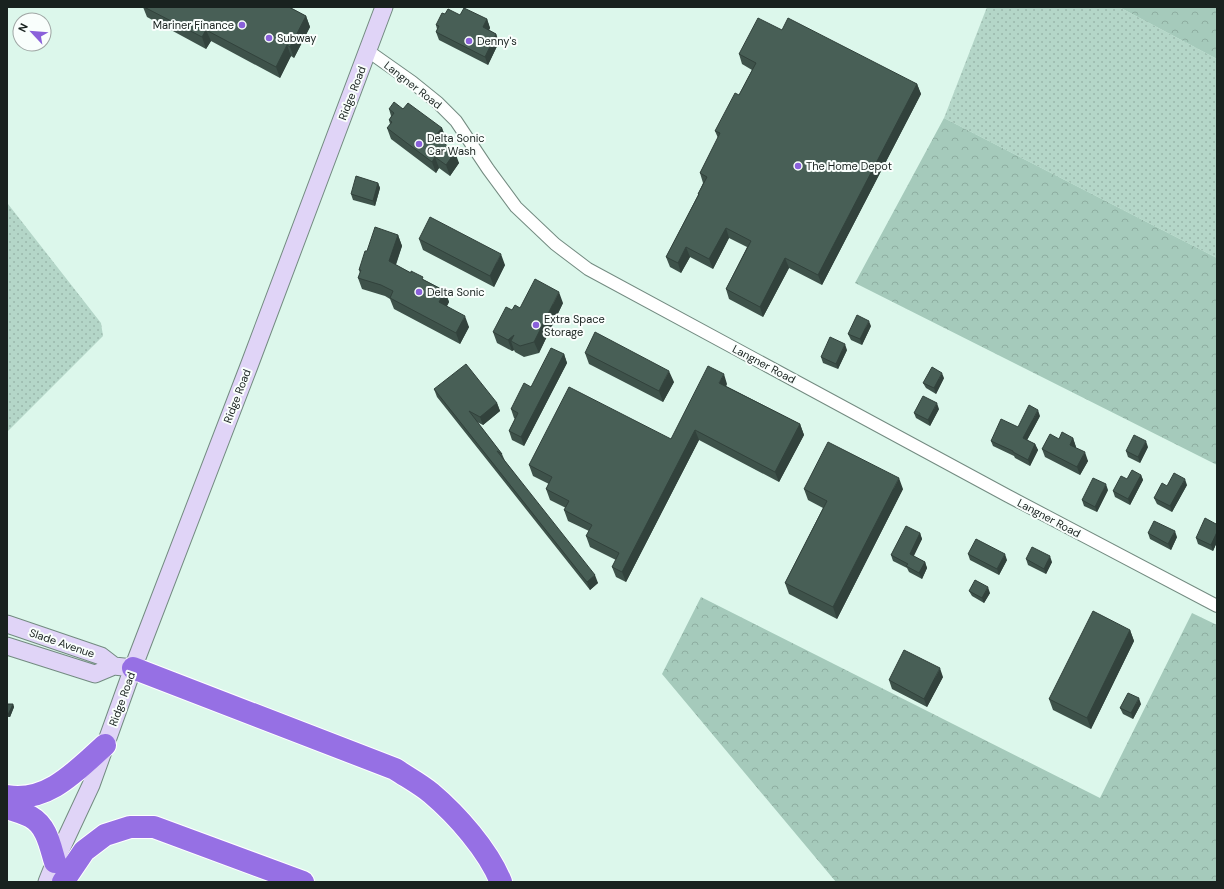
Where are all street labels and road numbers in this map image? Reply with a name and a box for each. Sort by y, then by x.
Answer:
street label: Langner Road [381,58,445,112]
street label: Ridge Road [335,64,369,122]
street label: Langner Road [730,342,798,387]
street label: Ridge Road [220,367,254,425]
street label: Langner Road [1015,496,1083,541]
street label: Slade Avenue [27,625,97,661]
street label: Ridge Road [106,670,138,728]

